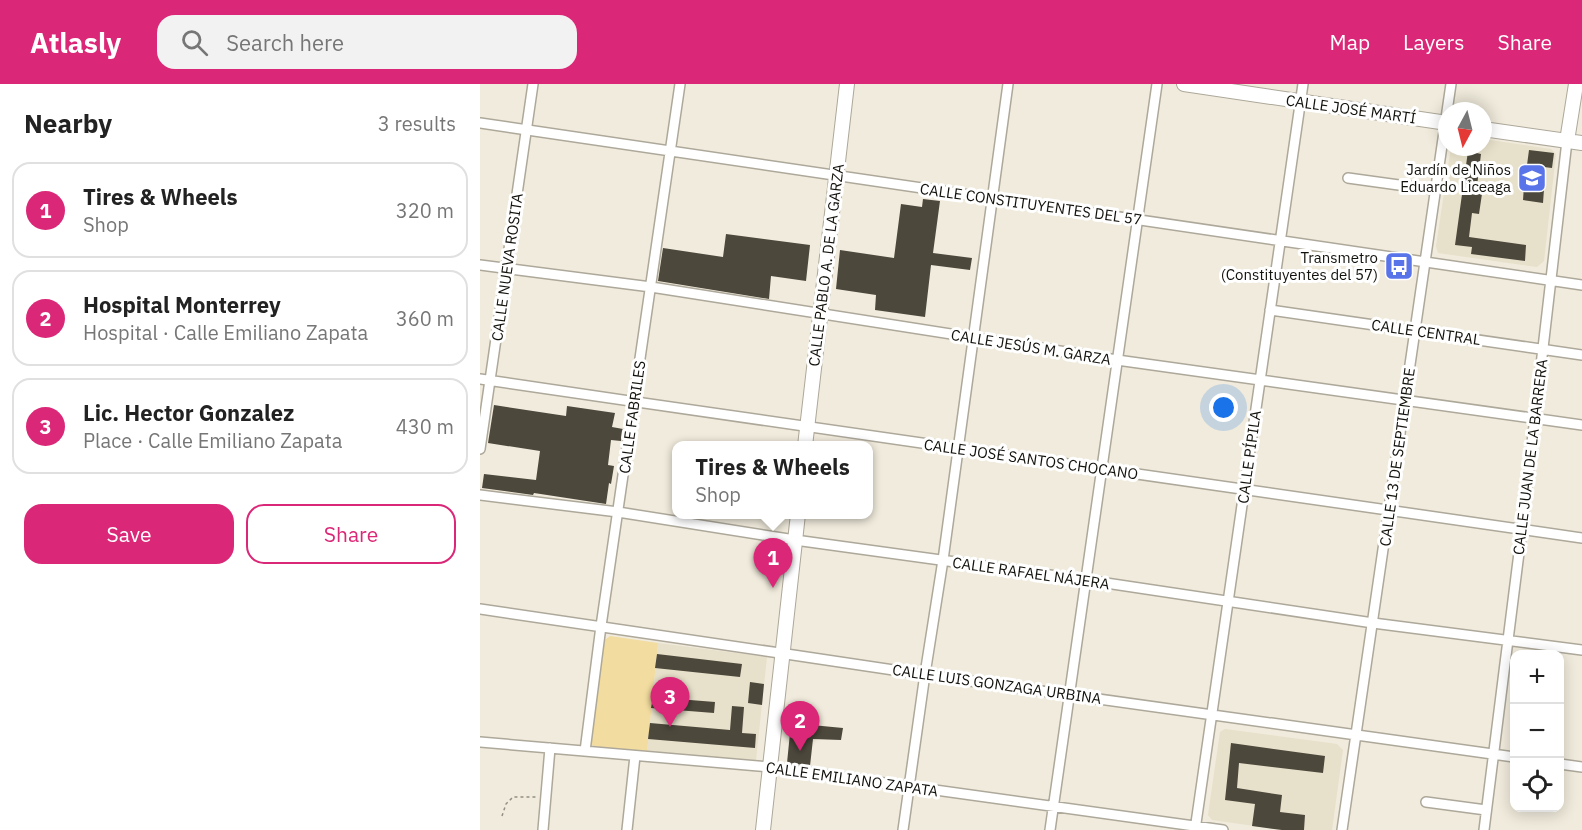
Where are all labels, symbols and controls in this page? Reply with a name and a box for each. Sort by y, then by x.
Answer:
search box [157,15,577,69]
text: Atlasly [30,24,121,61]
icon: search [178,26,211,59]
text: Search here [226,28,344,57]
text: Map [1330,28,1370,56]
text: Layers [1403,28,1465,56]
text: Share [1498,28,1552,56]
street label: CALLE JOSÉ MARTÍ [1285,90,1417,128]
north arrow [1438,102,1492,156]
text: Nearby [24,106,112,140]
text: 3 results [378,110,456,137]
place label: Jardín de Niños Eduardo Liceaga [1400,160,1511,196]
street label: CALLE PABLO A. DE LA GARZA [804,162,848,367]
school or university icon: Jardín de Niños Eduardo Liceaga [1516,162,1548,194]
street label: CALLE CONSTITUYENTES DEL 57 [919,179,1143,229]
text: Tires & Wheels [83,182,238,211]
street label: CALLE NUEVA ROSITA [487,191,527,342]
text: 1 [40,197,52,224]
text: 320 m [396,197,454,224]
text: Shop [83,211,129,238]
place label: Transmetro (Constituyentes del 57) [1221,248,1378,284]
bus stop icon: Transmetro (Constituyentes del 57) [1383,250,1415,282]
text: Hospital Monterrey [83,290,281,319]
text: 2 [40,305,52,332]
text: 360 m [396,305,454,332]
street label: CALLE CENTRAL [1370,315,1482,349]
text: Hospital · Calle Emiliano Zapata [83,319,368,346]
street label: CALLE JESÚS M. GARZA [950,325,1113,369]
street label: CALLE JUAN DE LA BARRERA [1509,358,1552,556]
street label: CALLE FABRILES [615,359,649,475]
street label: CALLE 13 DE SEPTIEMBRE [1375,366,1419,548]
your location [1209,393,1238,422]
text: Lic. Hector Gonzalez [83,398,294,427]
street label: CALLE PÍPILA [1233,409,1265,505]
text: 3 [40,413,52,440]
text: 430 m [396,413,454,440]
text: Place · Calle Emiliano Zapata [83,427,342,454]
street label: CALLE JOSÉ SANTOS CHOCANO [923,435,1139,483]
popup [672,441,873,519]
text: Tires & Wheels [695,452,850,481]
text: Shop [695,481,741,508]
button: Save [24,504,234,564]
button: Share [246,504,456,564]
pin: 1 [754,538,792,588]
street label: CALLE RAFAEL NÁJERA [951,553,1111,593]
map controls [1510,650,1564,812]
button: + [1510,650,1564,704]
street label: CALLE LUIS GONZAGA URBINA [891,660,1103,708]
pin: 3 [650,678,690,727]
pin: 2 [780,702,820,751]
button: − [1510,704,1564,758]
street label: CALLE EMILIANO ZAPATA [765,758,940,801]
button: locate [1510,758,1564,812]

